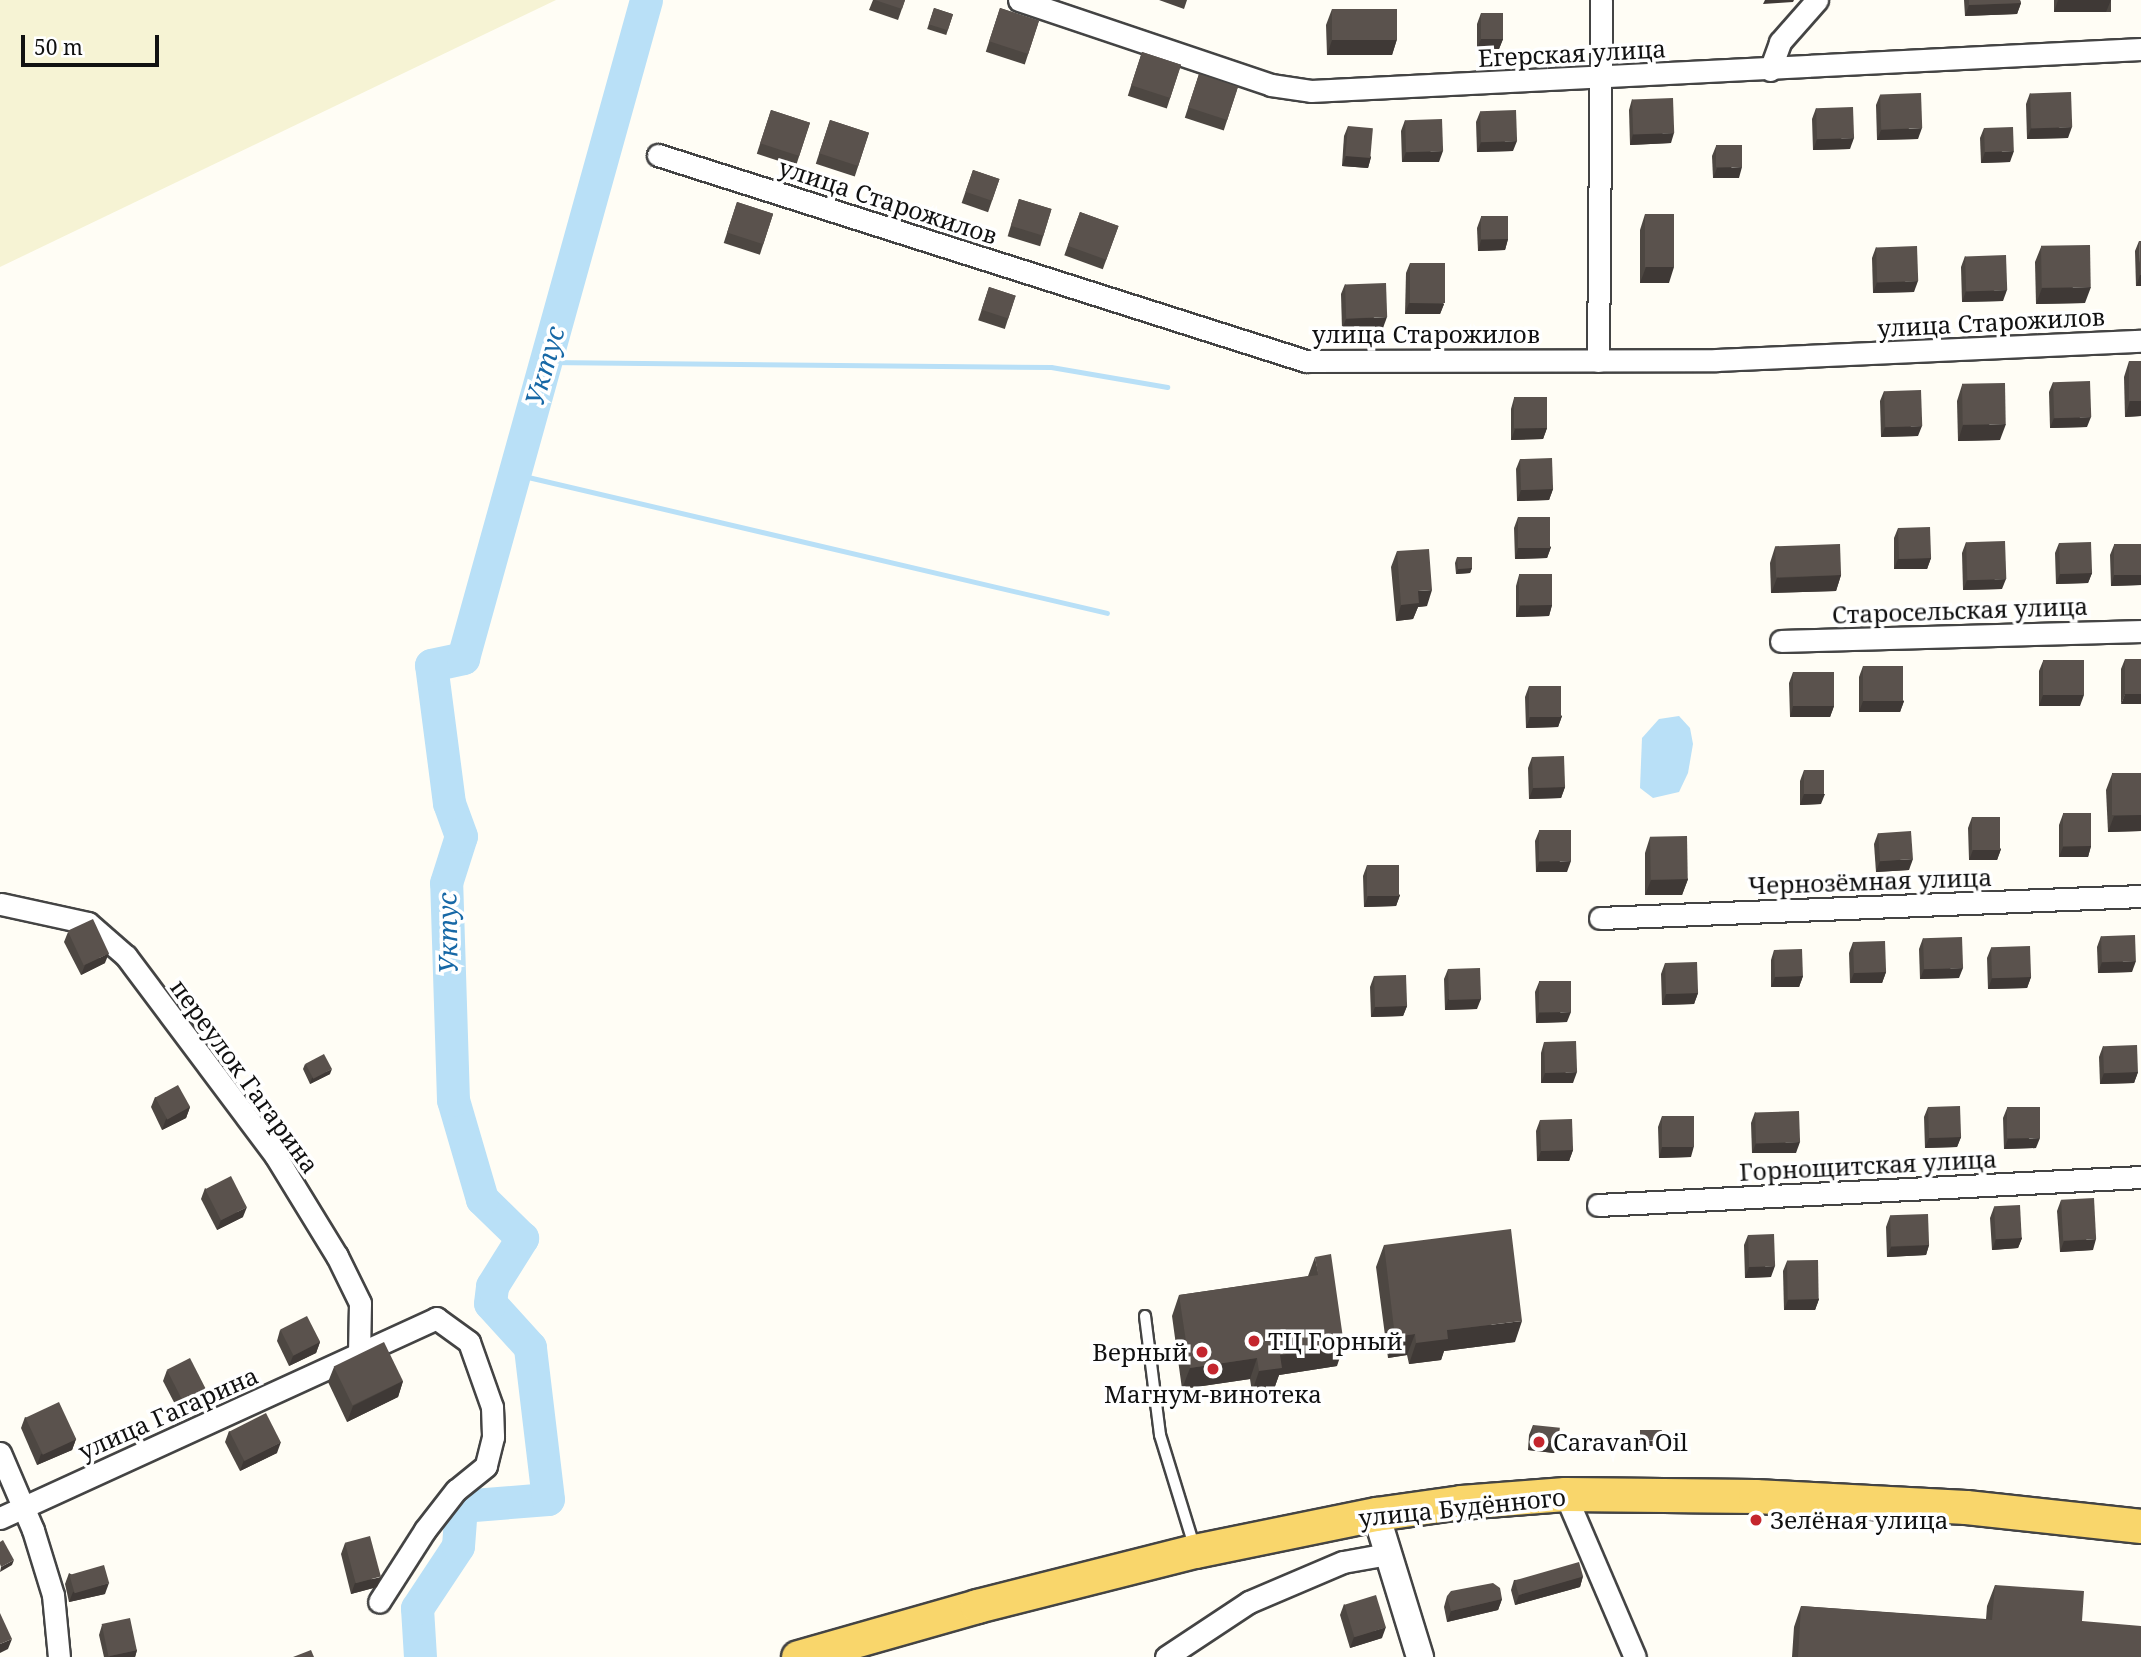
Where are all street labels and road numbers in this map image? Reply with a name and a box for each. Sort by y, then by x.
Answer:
street label: Егерская улица [1477,34,1667,72]
street label: улица Старожилов [775,152,1001,250]
street label: улица Старожилов [1876,302,2106,342]
street label: улица Старожилов [1312,320,1540,348]
street label: Старосельская улица [1831,591,2089,629]
street label: Чернозёмная улица [1748,862,1992,900]
street label: переулок Гагарина [165,973,325,1179]
street label: Горнощитская улица [1738,1144,1998,1186]
street label: улица Гагарина [74,1360,262,1466]
street label: улица Будённого [1357,1482,1567,1532]

